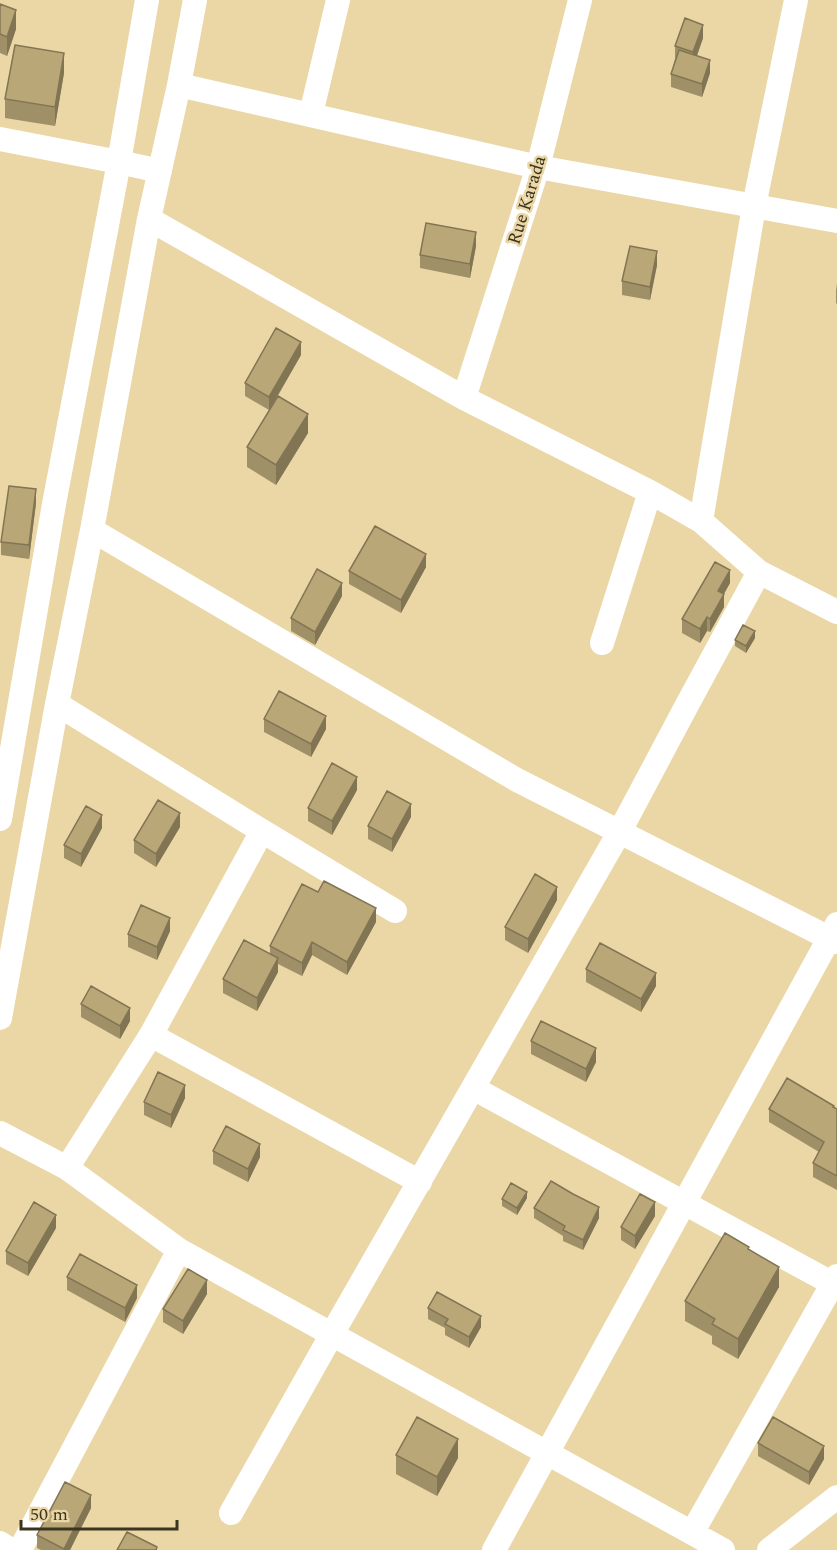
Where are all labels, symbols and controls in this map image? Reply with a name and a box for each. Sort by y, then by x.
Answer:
street label: Rue Karada [501,152,553,248]
scale bar [21,1493,177,1531]
text: 50 m [30,1501,68,1528]

